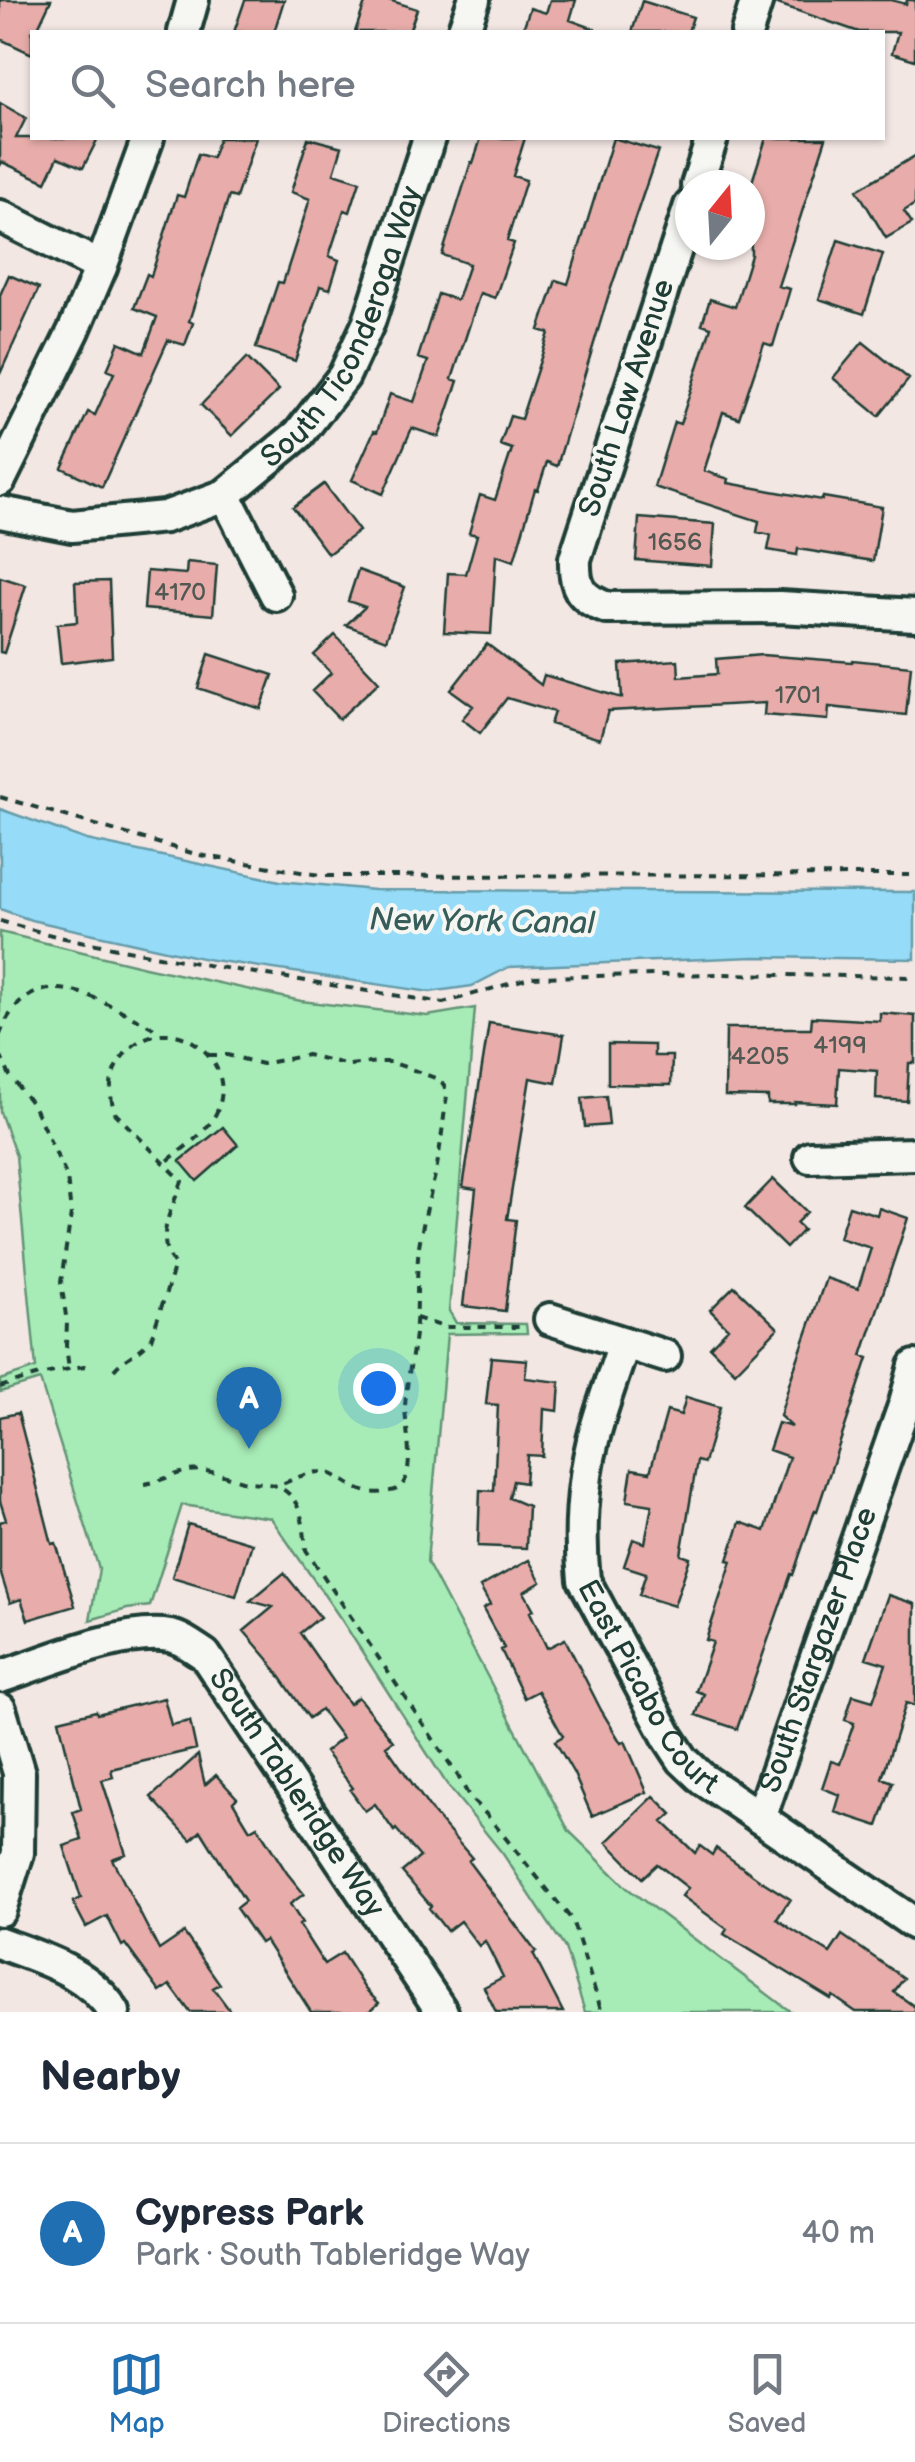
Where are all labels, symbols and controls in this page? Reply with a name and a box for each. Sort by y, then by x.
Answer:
search box [30,30,885,140]
icon: search [65,58,120,113]
text: Search here [145,63,356,108]
north arrow [675,170,765,260]
street label: South Ticonderoga Way [254,181,430,476]
street label: South Law Avenue [572,275,682,521]
house number: 1656 [648,527,702,558]
house number: 4170 [154,577,206,608]
house number: 1701 [775,680,821,711]
water label: New York Canal [369,901,597,943]
house number: 4199 [813,1030,867,1061]
house number: 4205 [730,1041,790,1072]
your location [353,1363,404,1414]
pin: A [216,1366,282,1449]
street label: South Stargazer Place [752,1503,885,1797]
street label: East Picabo Court [569,1574,725,1802]
street label: South Tableridge Way [201,1662,392,1925]
text: Nearby [40,2052,180,2103]
text: Cypress Park [135,2191,364,2236]
text: A [63,2214,82,2253]
text: 40 m [802,2214,875,2253]
text: Park · South Tableridge Way [135,2236,530,2275]
tab: Map [109,2347,165,2440]
tab: Directions [382,2347,511,2440]
tab: Saved [728,2347,806,2440]

